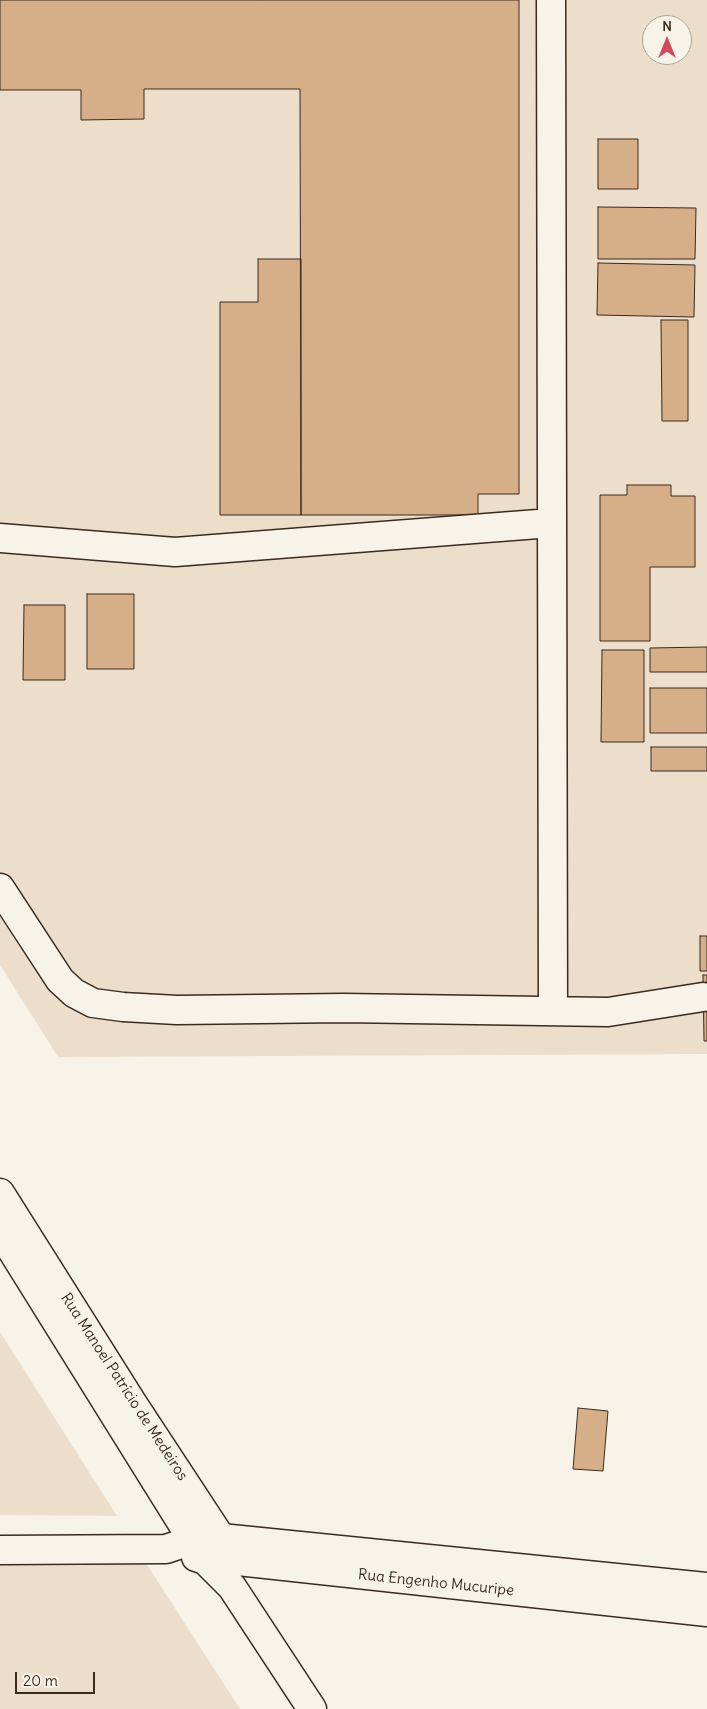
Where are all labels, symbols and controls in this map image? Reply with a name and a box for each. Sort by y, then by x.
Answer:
north arrow [642,15,692,65]
text: N [662,17,672,35]
street label: Rua Manoel Patrício de Medeiros [57,1290,191,1484]
street label: Rua Engenho Mucuripe [357,1566,515,1600]
scale bar [18,1662,98,1694]
text: 20 m [23,1671,58,1690]

